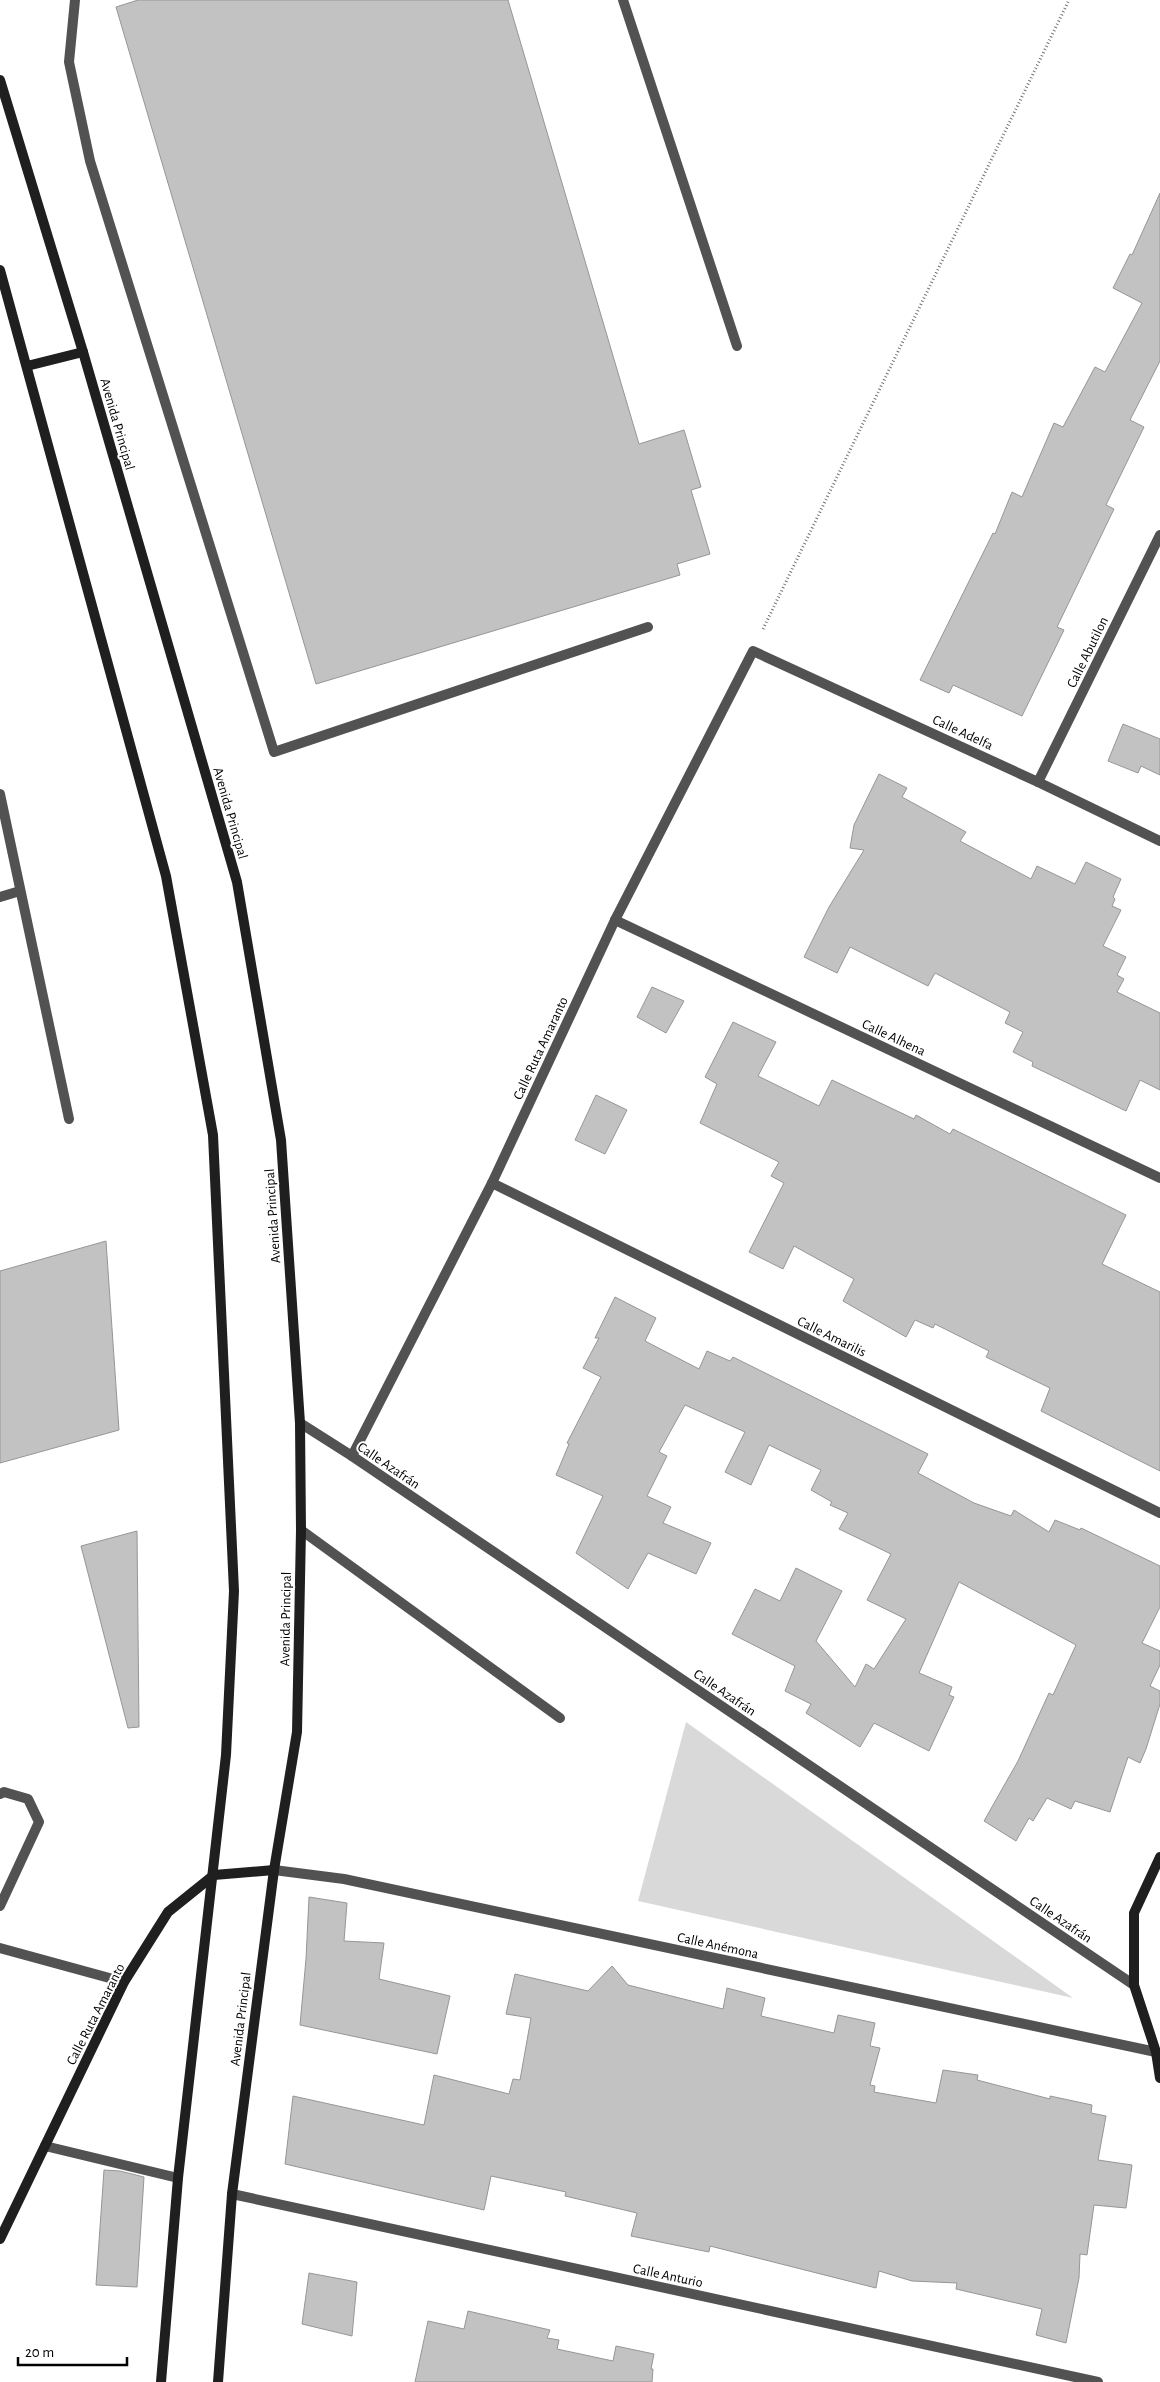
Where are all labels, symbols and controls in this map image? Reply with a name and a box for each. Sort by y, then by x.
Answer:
street label: Avenida Principal [97,377,137,472]
street label: Calle Abutilon [1065,615,1111,690]
street label: Calle Adelfa [930,713,995,753]
street label: Avenida Principal [210,766,250,861]
street label: Calle Ruta Amaranto [511,995,571,1102]
street label: Calle Alhena [860,1017,928,1059]
street label: Avenida Principal [263,1168,283,1264]
street label: Calle Amarilis [795,1314,868,1360]
street label: Calle Azafrán [355,1440,422,1492]
street label: Avenida Principal [278,1572,294,1666]
street label: Calle Azafrán [691,1667,758,1719]
street label: Calle Azafrán [1027,1894,1094,1946]
street label: Calle Anémona [676,1931,760,1962]
street label: Calle Ruta Amaranto [64,1961,128,2067]
street label: Avenida Principal [228,1971,254,2067]
street label: Calle Anturio [632,2262,704,2290]
scale bar [18,2334,126,2366]
text: 20 m [25,2345,54,2360]

